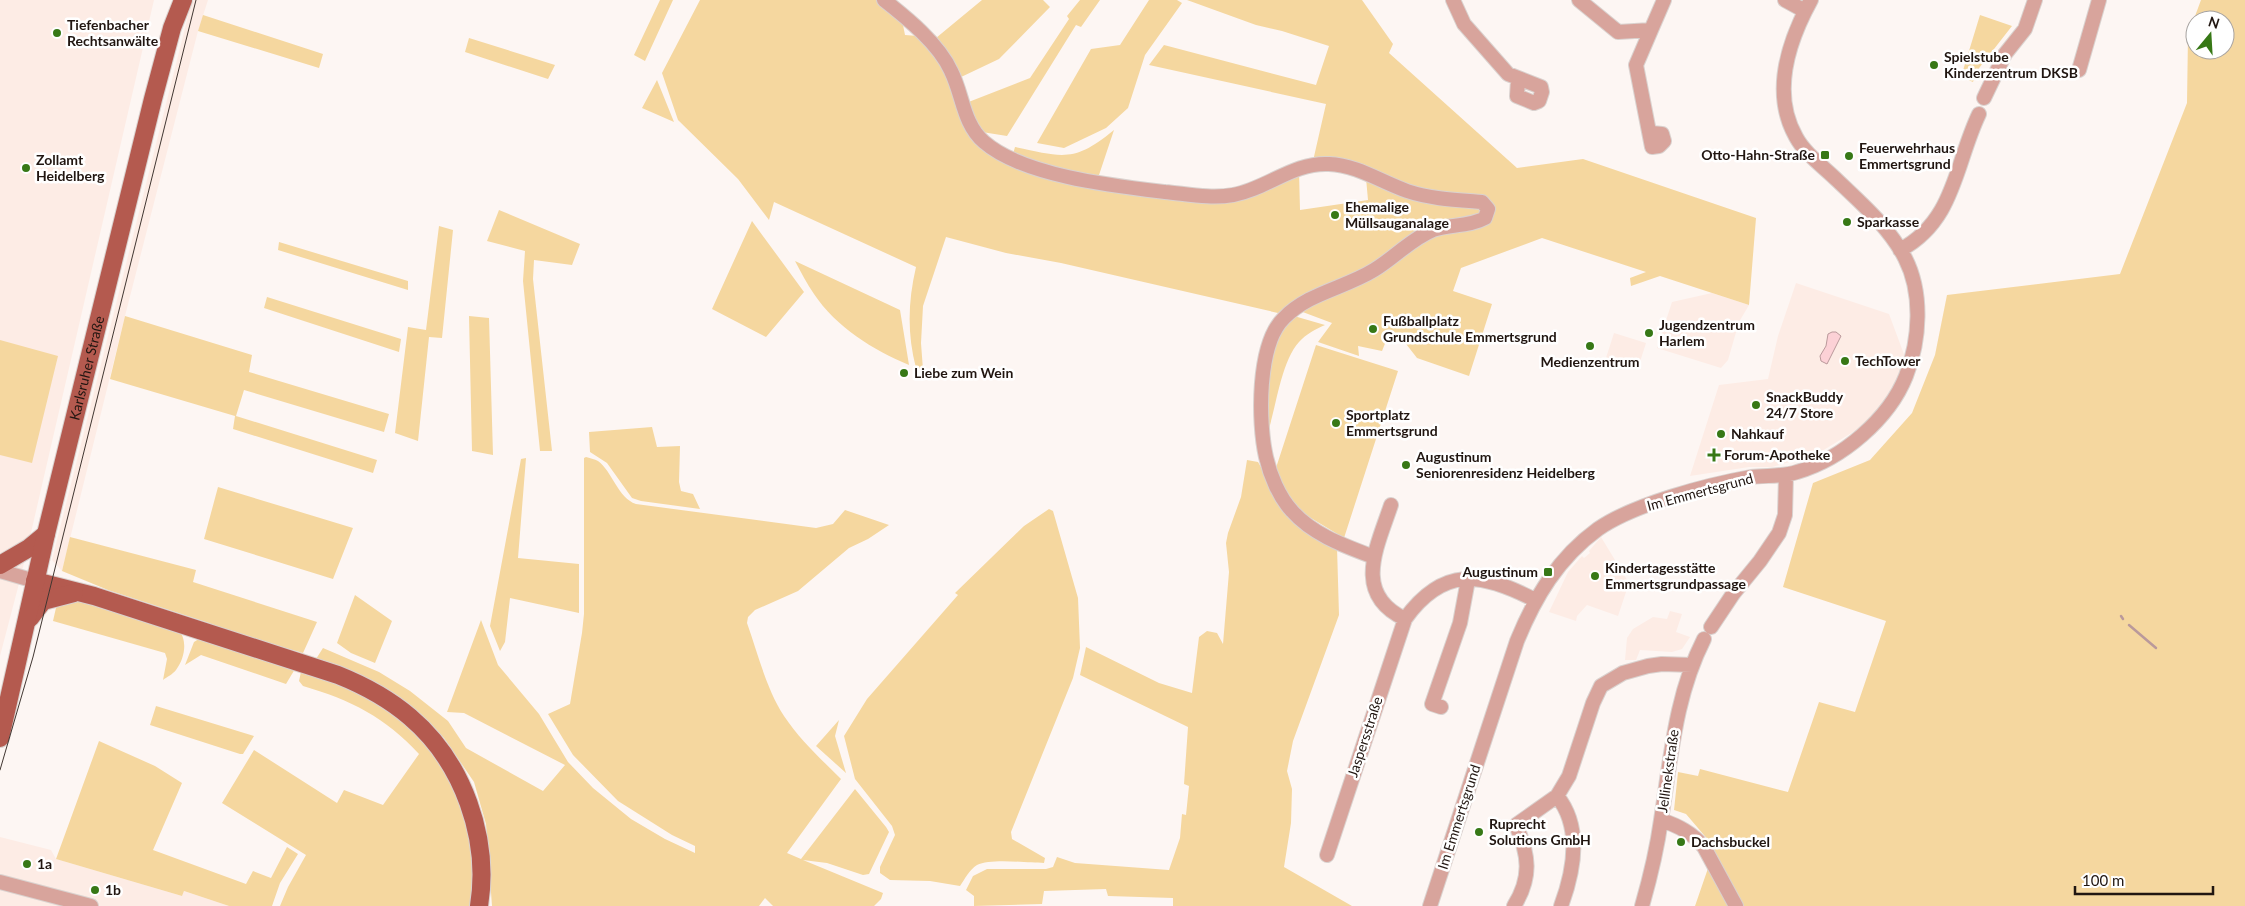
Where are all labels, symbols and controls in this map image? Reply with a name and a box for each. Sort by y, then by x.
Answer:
north arrow [2185,10,2235,60]
text: N [2206,12,2222,32]
place label: Tiefenbacher Rechtsanwälte [67,16,159,49]
marker: Tiefenbacher Rechtsanwälte [51,27,63,39]
place label: Spielstube Kinderzentrum DKSB [1944,48,2078,81]
marker: Spielstube Kinderzentrum DKSB [1928,59,1940,71]
place label: Feuerwehrhaus Emmertsgrund [1859,139,1955,172]
place label: Otto-Hahn-Straße [1701,146,1816,163]
marker: Otto-Hahn-Straße [1819,149,1831,161]
marker: Feuerwehrhaus Emmertsgrund [1843,150,1855,162]
place label: Zollamt Heidelberg [36,151,105,184]
marker: Zollamt Heidelberg [20,162,32,174]
place label: Ehemalige Müllsauganalage [1345,198,1449,231]
marker: Ehemalige Müllsauganalage [1329,209,1341,221]
place label: Sparkasse [1857,213,1920,230]
marker: Sparkasse [1841,216,1853,228]
place label: Fußballplatz Grundschule Emmertsgrund [1383,312,1557,345]
street label: Karlsruher Straße [65,314,107,422]
place label: Jugendzentrum Harlem [1659,316,1755,349]
marker: Fußballplatz Grundschule Emmertsgrund [1367,323,1379,335]
marker: Jugendzentrum Harlem [1643,327,1655,339]
marker: Medienzentrum [1584,340,1596,352]
place label: TechTower [1855,352,1921,369]
place label: Medienzentrum [1541,353,1640,370]
marker: TechTower [1839,355,1851,367]
place label: Liebe zum Wein [914,364,1013,381]
marker: Liebe zum Wein [898,367,910,379]
place label: SnackBuddy 24/7 Store [1766,388,1844,421]
marker: SnackBuddy 24/7 Store [1750,399,1762,411]
place label: Sportplatz Emmertsgrund [1346,406,1438,439]
marker: Sportplatz Emmertsgrund [1330,417,1342,429]
place label: Nahkauf [1731,425,1784,442]
marker: Nahkauf [1715,428,1727,440]
place label: Forum-Apotheke [1724,446,1831,463]
place label: Augustinum Seniorenresidenz Heidelberg [1415,448,1595,481]
marker: Forum-Apotheke [1708,449,1720,461]
marker: Augustinum Seniorenresidenz Heidelberg [1400,459,1412,471]
street label: Im Emmertsgrund [1645,469,1755,514]
place label: Kindertagesstätte Emmertsgrundpassage [1605,559,1746,592]
place label: Augustinum [1462,563,1538,580]
marker: Augustinum [1542,566,1554,578]
marker: Kindertagesstätte Emmertsgrundpassage [1589,570,1601,582]
street label: Jaspersstraße [1344,694,1386,779]
street label: Jellinekstraße [1653,728,1682,814]
street label: Im Emmertsgrund [1434,762,1483,871]
place label: Ruprecht Solutions GmbH [1489,815,1591,848]
marker: Ruprecht Solutions GmbH [1473,826,1485,838]
place label: Dachsbuckel [1691,833,1770,850]
marker: Dachsbuckel [1675,836,1687,848]
place label: 1a [37,855,52,872]
marker: 1a [21,858,33,870]
scale bar [2075,864,2212,896]
text: 100 m [2082,871,2124,889]
place label: 1b [105,881,121,898]
marker: 1b [89,884,101,896]

